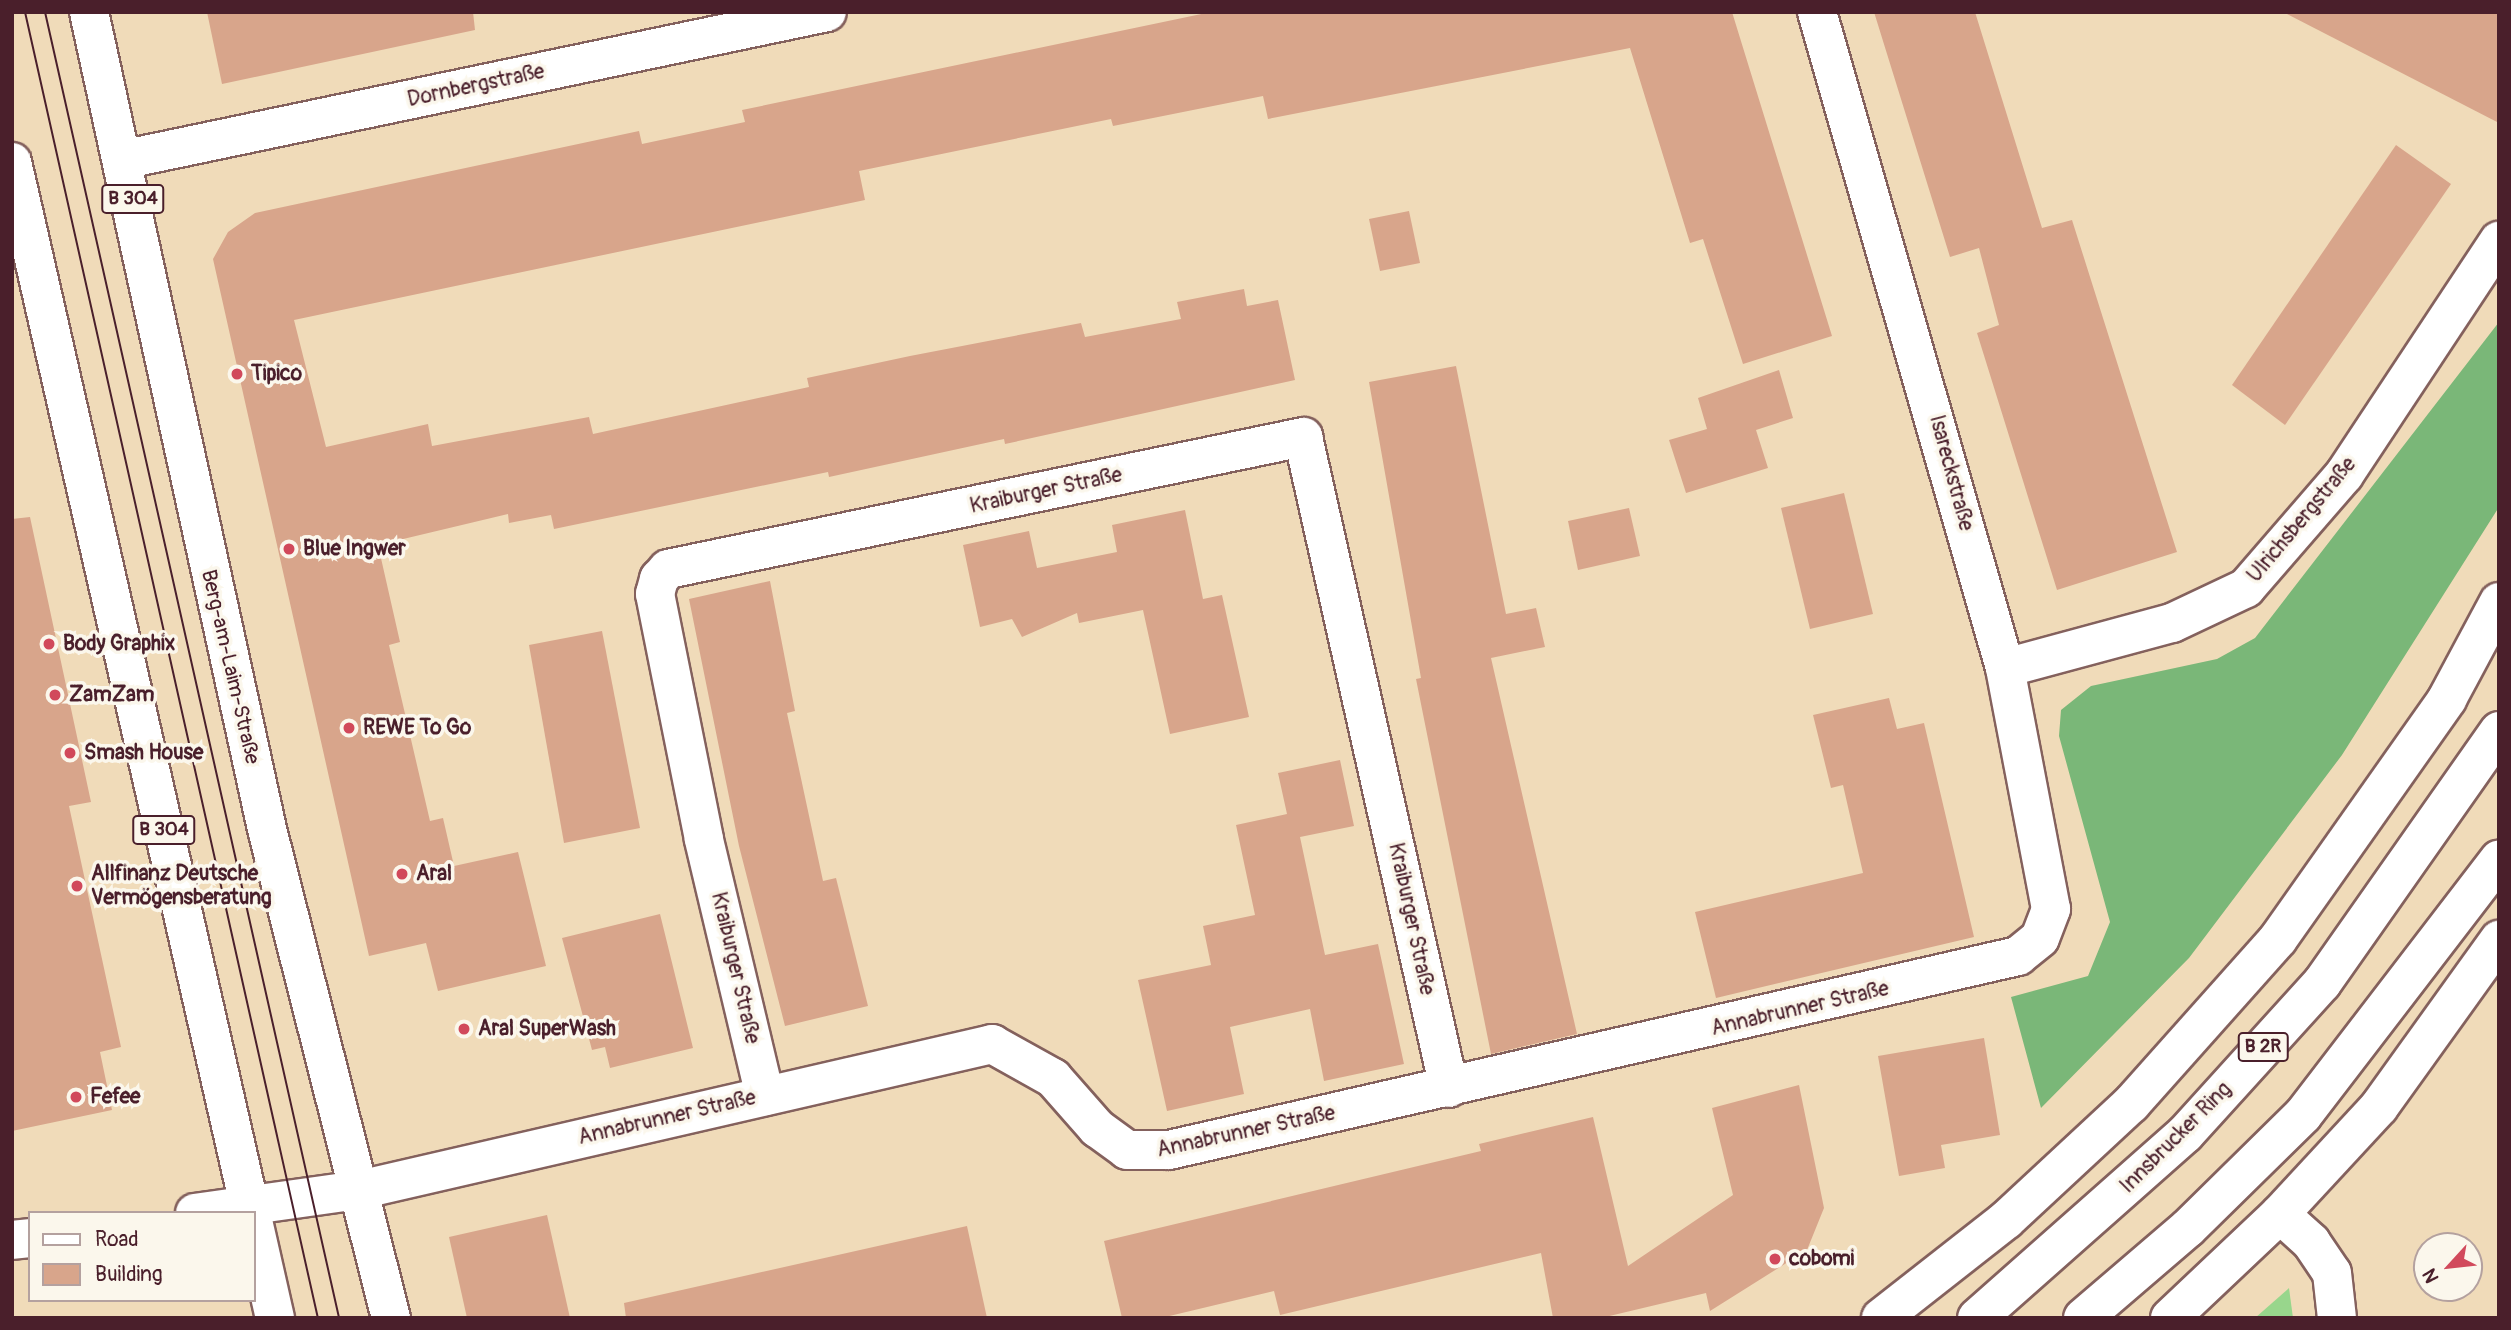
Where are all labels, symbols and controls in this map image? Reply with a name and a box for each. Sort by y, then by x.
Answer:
street label: Dornbergstraße [405,59,547,113]
road number: B 304 [100,183,166,214]
place label: Tipico [251,361,302,387]
marker: Tipico [229,366,245,382]
street label: Isareckstraße [1923,412,1979,534]
street label: Ulrichsbergstraße [2242,452,2362,588]
street label: Kraiburger Straße [968,463,1124,519]
place label: Blue Ingwer [303,536,406,562]
marker: Blue Ingwer [281,541,297,557]
street label: Berg-am-Laim-Straße [195,567,265,767]
place label: Body Graphix [63,631,175,657]
marker: Body Graphix [41,636,57,652]
place label: ZamZam [69,682,154,708]
marker: ZamZam [47,687,63,703]
place label: REWE To Go [363,715,471,741]
marker: REWE To Go [341,720,357,736]
place label: Smash House [84,740,203,766]
marker: Smash House [62,745,78,761]
road number: B 304 [131,814,197,846]
street label: Kraiburger Straße [1383,841,1439,997]
place label: Allfinanz Deutsche Vermögensberatung [91,861,272,911]
place label: Aral [416,861,452,887]
marker: Aral [394,866,410,882]
marker: Allfinanz Deutsche Vermögensberatung [69,878,85,894]
street label: Kraiburger Straße [705,890,765,1046]
street label: Annabrunner Straße [1709,976,1891,1042]
place label: Aral SuperWash [478,1016,616,1042]
marker: Aral SuperWash [456,1021,472,1037]
road number: B 2R [2237,1032,2289,1063]
street label: Innsbrucker Ring [2115,1077,2237,1199]
place label: Fefee [90,1084,140,1110]
street label: Annabrunner Straße [576,1085,758,1151]
marker: Fefee [68,1089,84,1105]
street label: Annabrunner Straße [1155,1101,1337,1163]
legend [28,1211,256,1302]
text: Road [95,1226,139,1253]
north arrow [2413,1232,2483,1302]
place label: cobomi [1789,1246,1854,1272]
marker: cobomi [1767,1251,1783,1267]
text: Building [95,1261,162,1288]
text: N [2417,1264,2445,1287]

